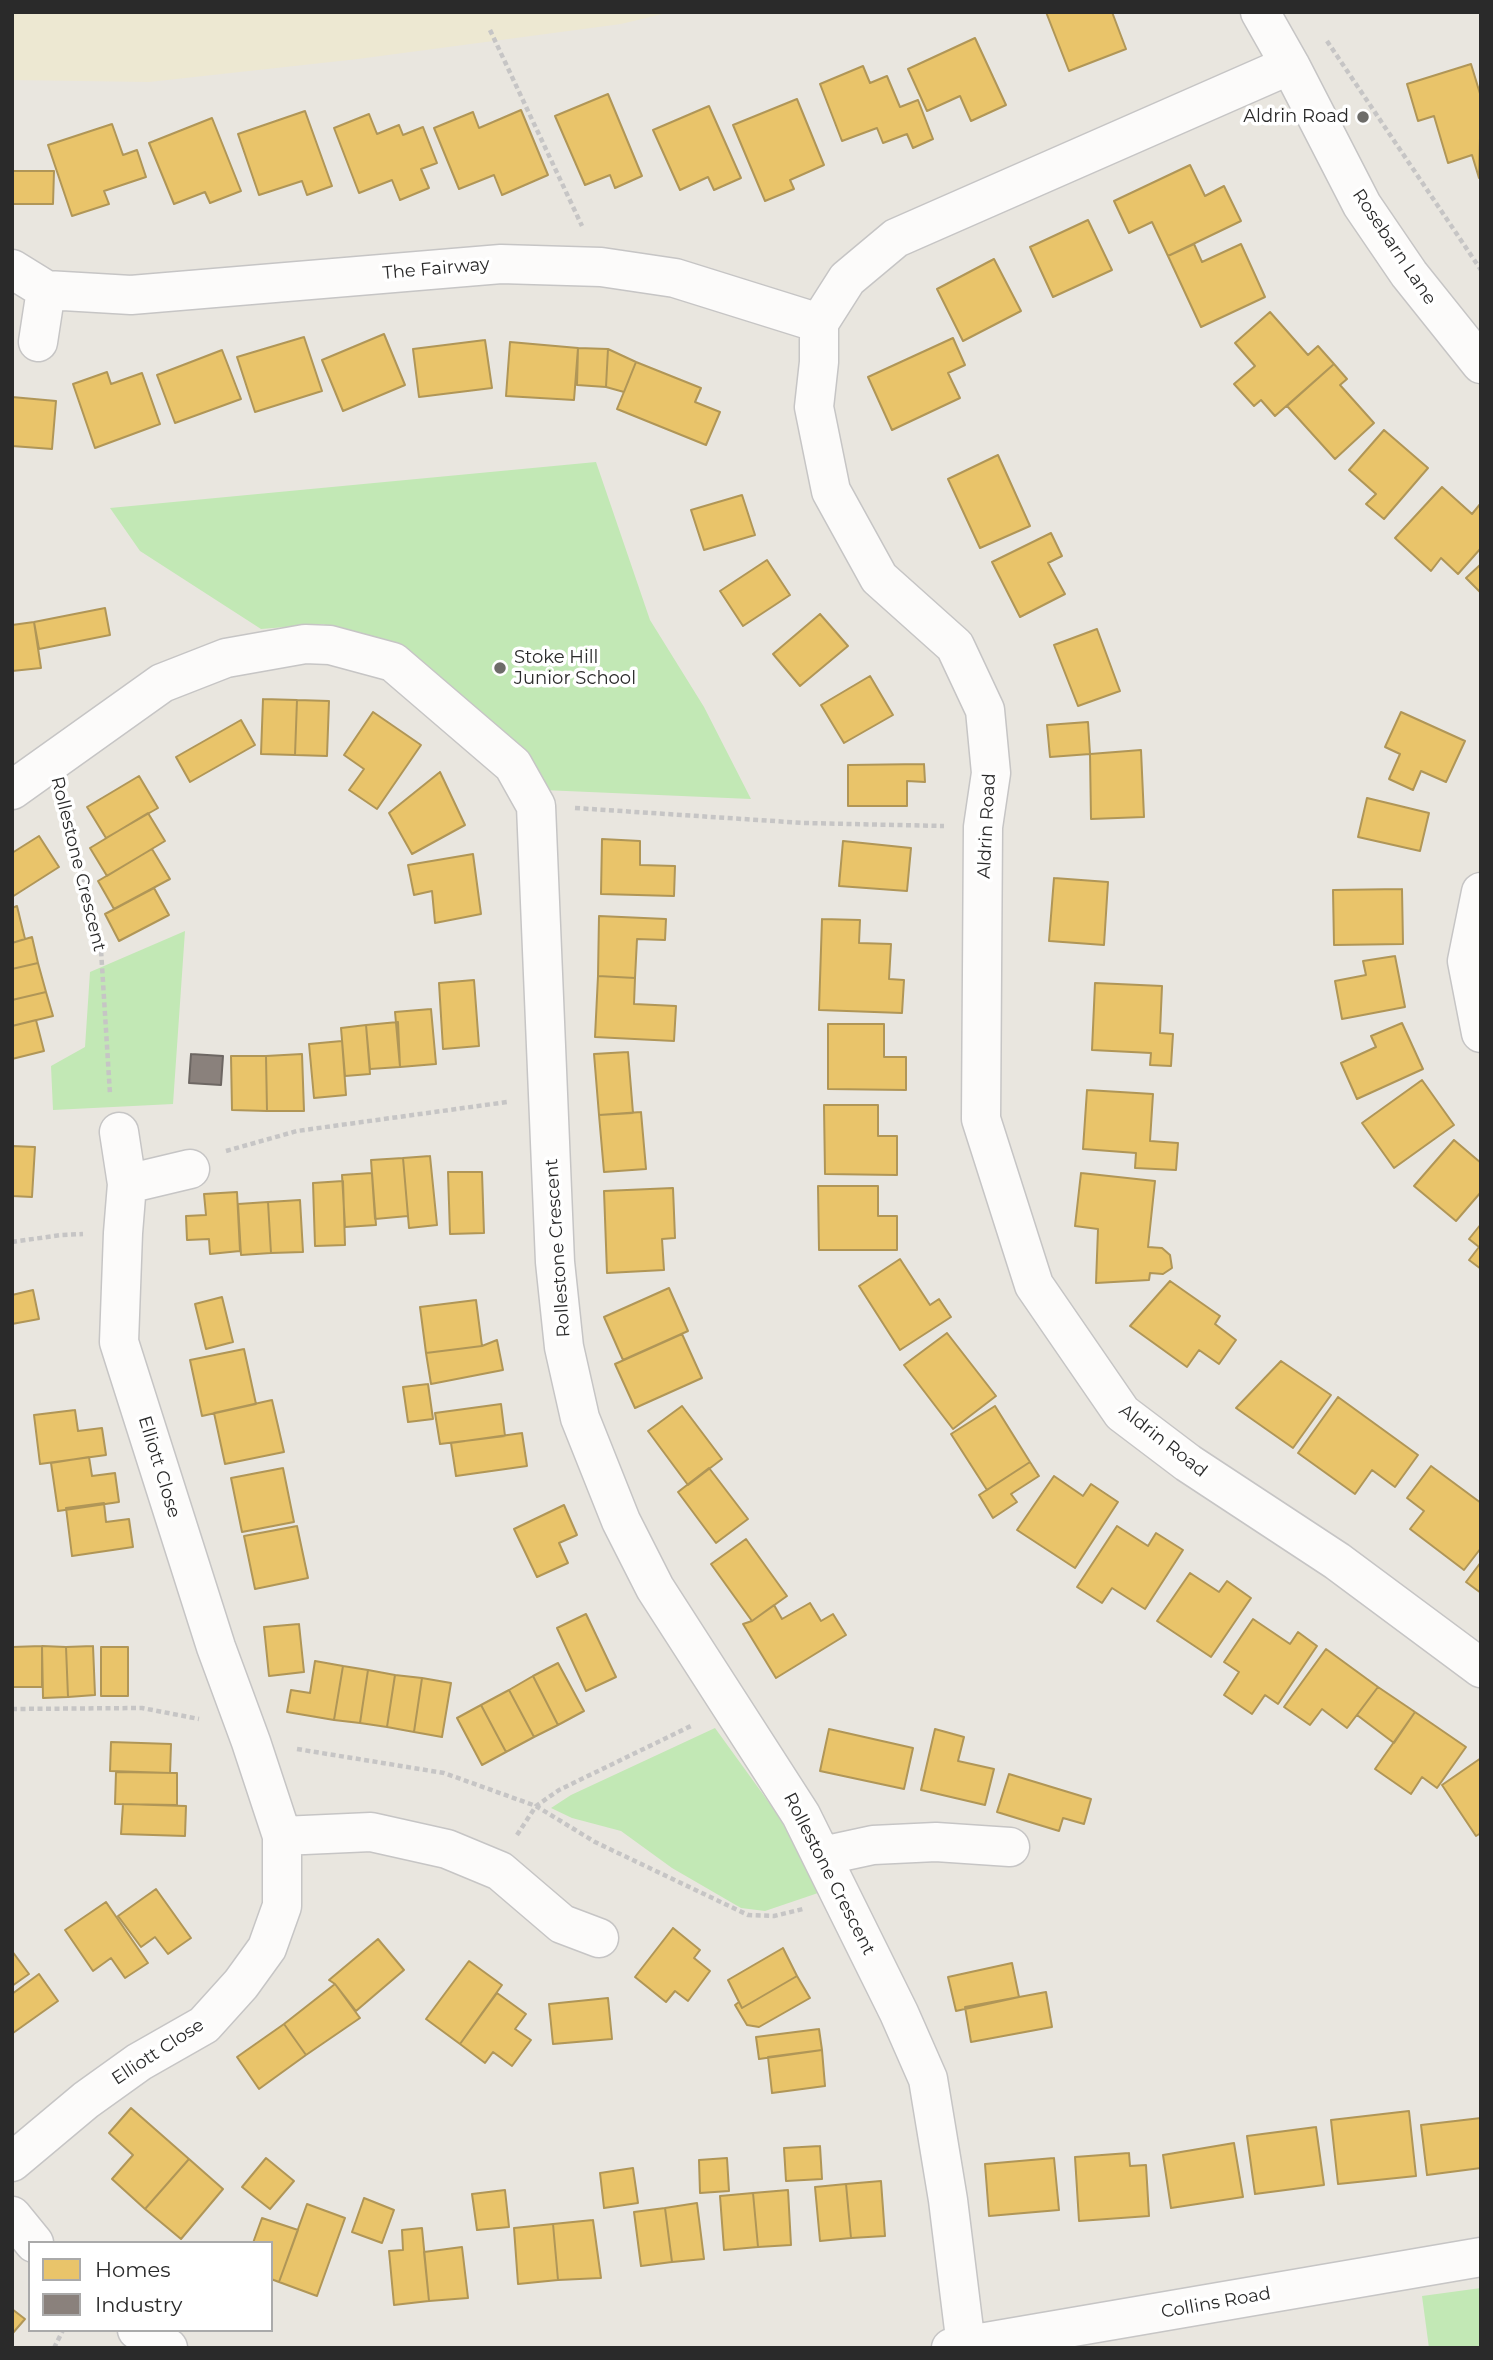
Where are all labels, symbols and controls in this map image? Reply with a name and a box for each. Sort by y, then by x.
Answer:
place label: Aldrin Road [1243,106,1349,128]
marker: Aldrin Road [1355,109,1371,125]
street label: Rosebarn Lane [1347,185,1441,309]
street label: The Fairway [381,254,491,284]
place label: Stoke Hill Junior School [514,647,636,690]
marker: Stoke Hill Junior School [492,660,508,676]
street label: Aldrin Road [973,773,1001,879]
street label: Rollestone Crescent [46,774,110,954]
street label: Rollestone Crescent [541,1158,575,1338]
street label: Aldrin Road [1115,1400,1211,1482]
street label: Elliott Close [133,1413,185,1521]
street label: Rollestone Crescent [779,1789,879,1959]
street label: Elliott Close [108,2014,208,2090]
legend [28,2241,273,2332]
text: Homes [95,2257,170,2282]
street label: Collins Road [1160,2283,1272,2323]
text: Industry [95,2292,182,2317]

